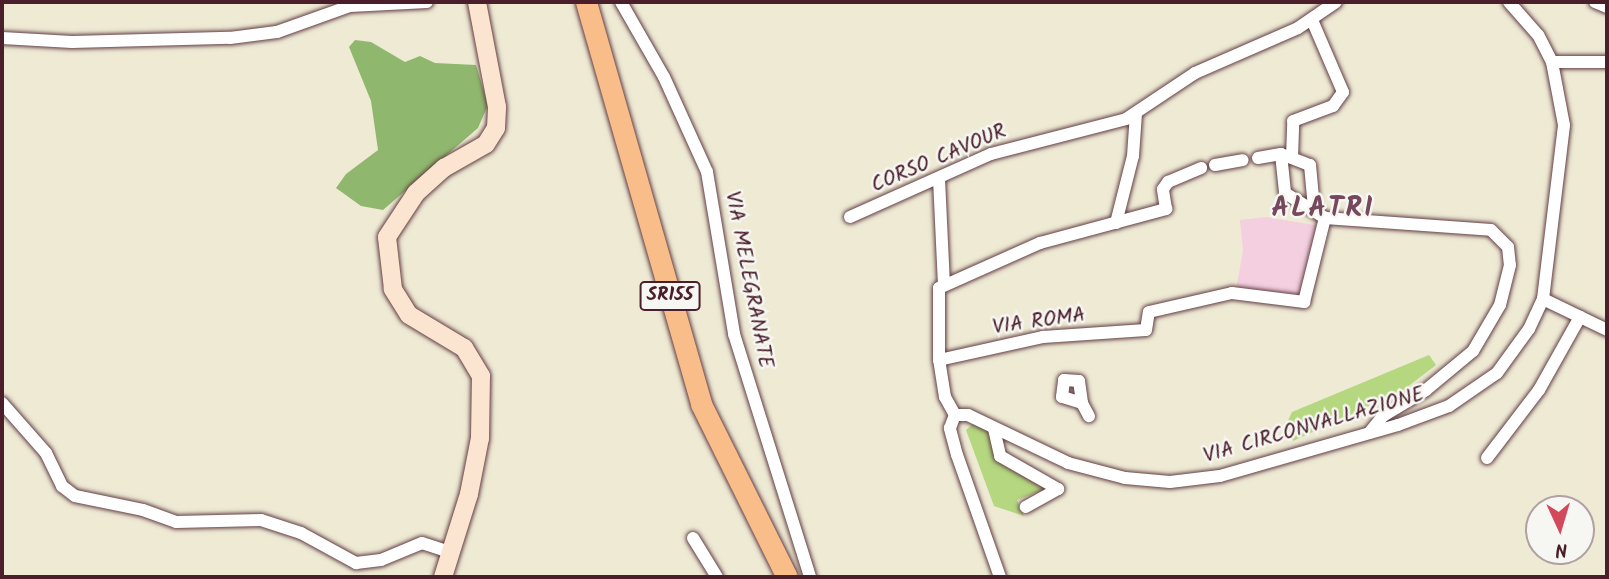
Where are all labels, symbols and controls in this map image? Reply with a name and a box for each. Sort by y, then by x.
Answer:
street label: CORSO CAVOUR [868,119,1010,199]
street label: VIA MELEGRANATE [718,189,778,371]
district label: ALATRI [1272,192,1374,226]
road number: SR155 [638,280,702,312]
street label: VIA ROMA [991,303,1087,341]
street label: VIA CIRCONVALLAZIONE [1201,382,1427,470]
north arrow [1525,495,1595,565]
text: N [1554,534,1568,564]

